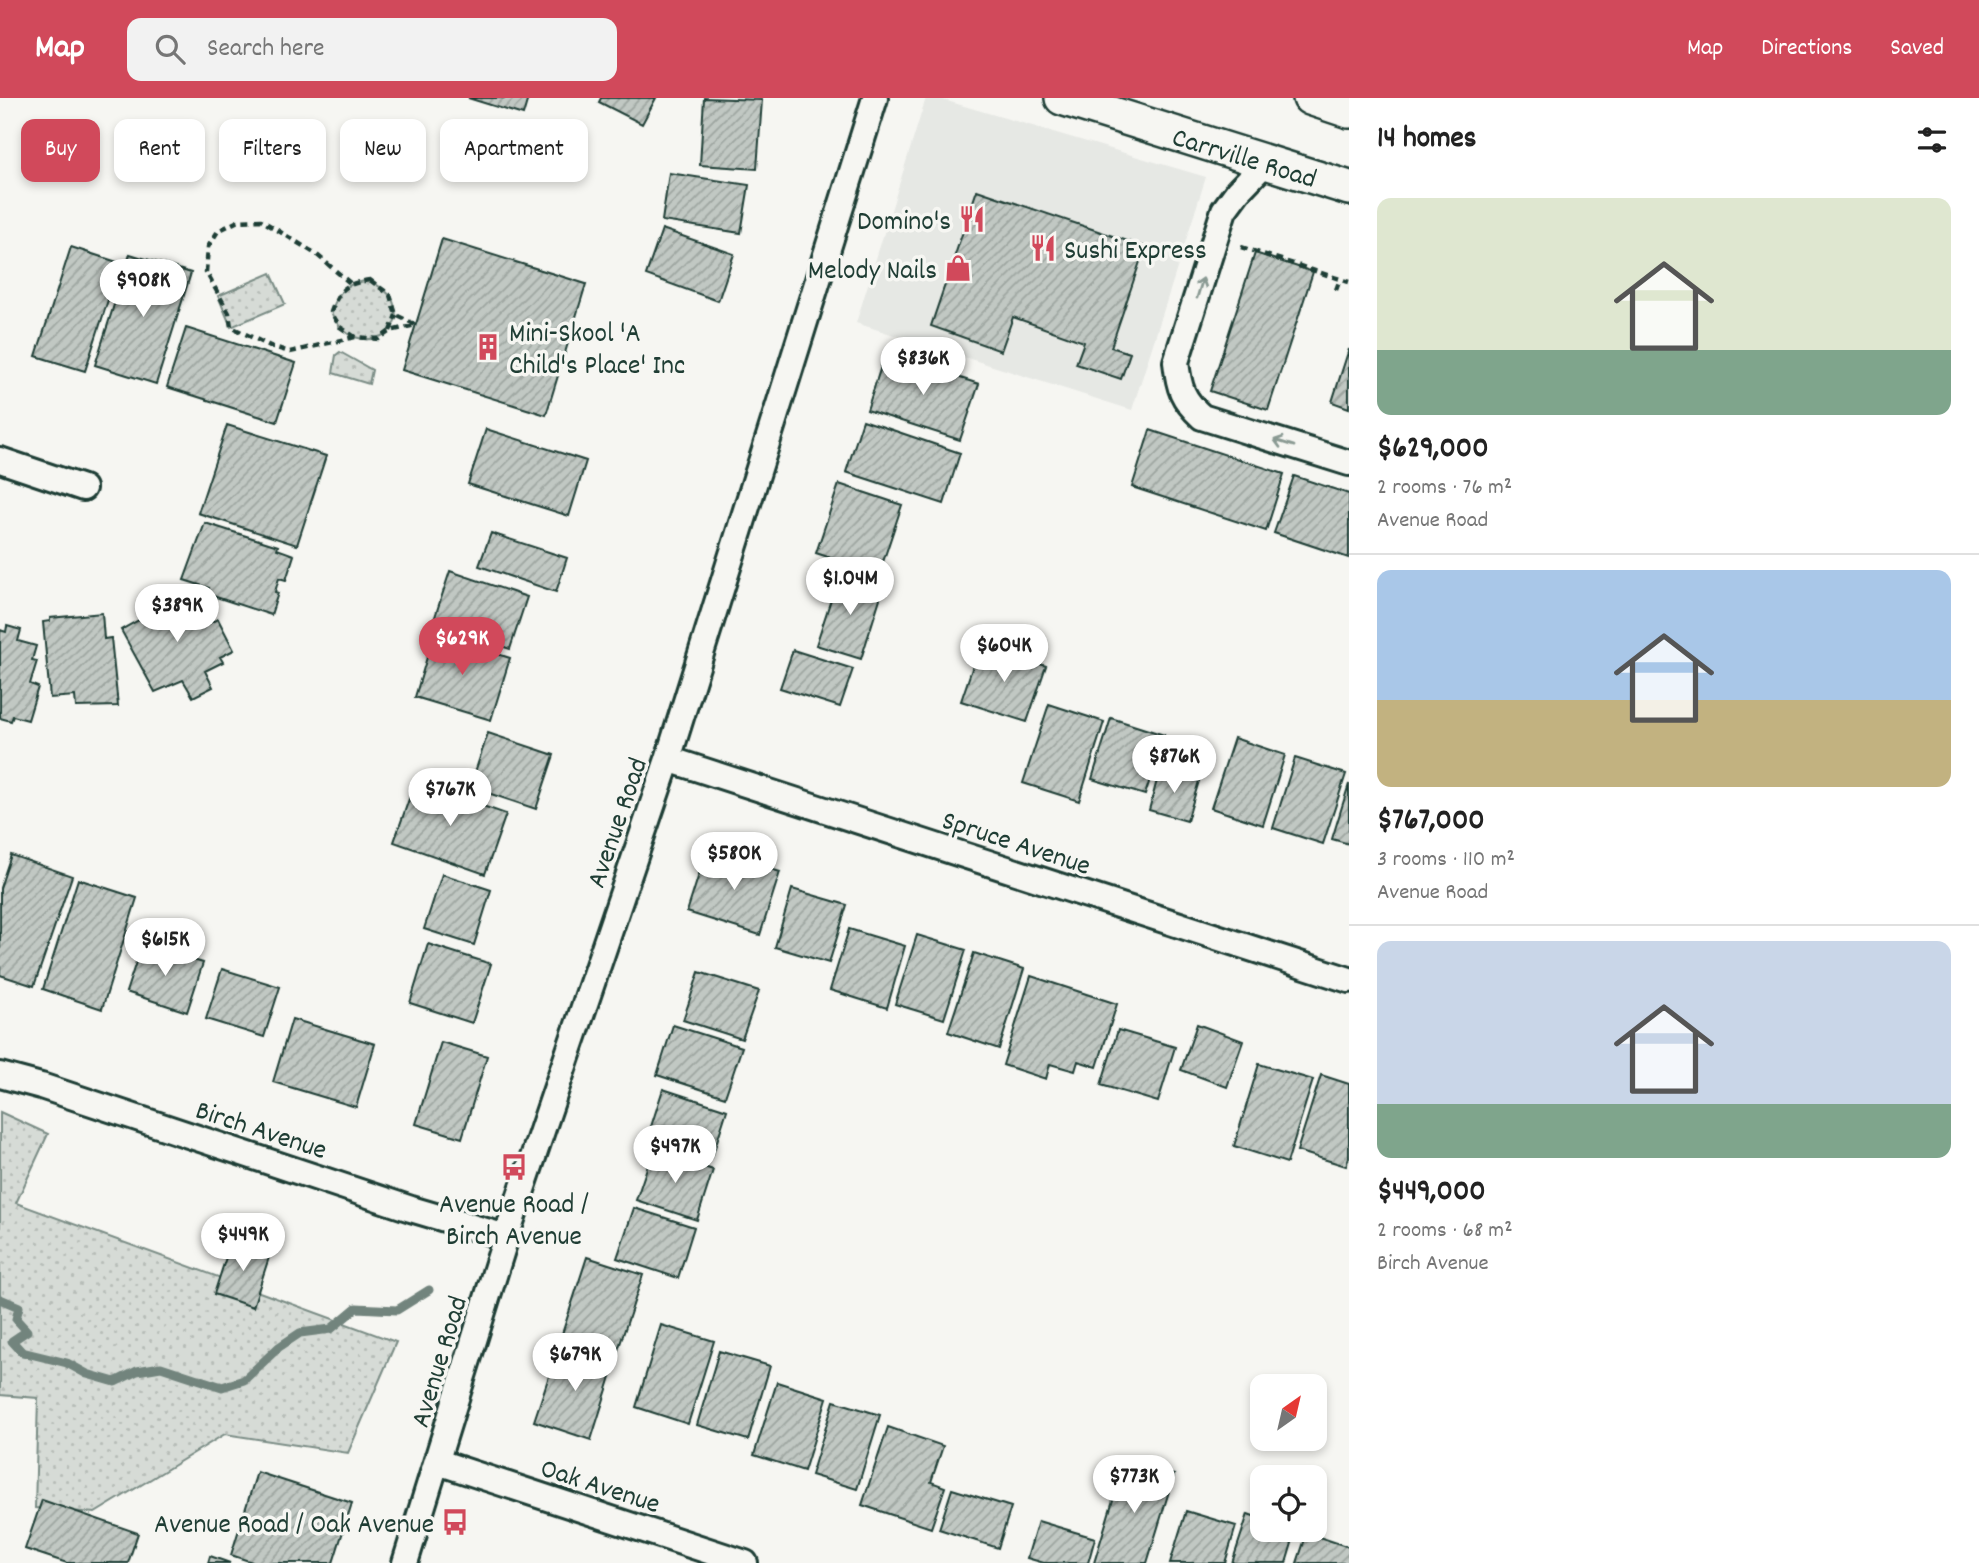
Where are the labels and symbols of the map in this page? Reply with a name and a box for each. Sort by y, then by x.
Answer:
street label: Carrville Road [1166,120,1321,202]
place label: Domino's [857,204,951,244]
restaurant icon: Domino's [957,204,987,234]
restaurant icon: Sushi Express [1028,233,1058,263]
place label: Sushi Express [1064,233,1207,273]
place label: Melody Nails [808,253,937,293]
shop icon: Melody Nails [943,253,973,283]
pin: $908K [94,260,192,319]
one-way arrow [1194,277,1207,299]
place label: Mini-Skool 'A Child's Place' Inc [509,316,685,388]
building icon: Mini-Skool 'A Child's Place' Inc [473,332,503,362]
pin: $836K [874,338,972,397]
one-way arrow [1273,436,1295,448]
pin: $1.04M [793,558,907,617]
pin: $389K [128,584,226,644]
pin: $629K [413,618,511,677]
pin: $604K [955,624,1053,684]
pin: $876K [1125,736,1223,795]
street label: Avenue Road [579,753,661,894]
pin: $767K [401,768,499,828]
street label: Spruce Avenue [936,803,1095,889]
pin: $580K [685,832,783,892]
pin: $615K [116,918,214,978]
street label: Birch Avenue [190,1093,331,1173]
pin: $497K [626,1126,724,1185]
bus stop icon: Avenue Road / Birch Avenue [499,1152,529,1182]
place label: Avenue Road / Birch Avenue [439,1187,589,1259]
pin: $449K [194,1214,292,1273]
street label: Avenue Road [403,1292,481,1433]
pin: $679K [526,1334,624,1393]
north arrow [1250,1374,1326,1451]
street label: Oak Avenue [534,1451,664,1527]
pin: $773K [1085,1456,1183,1515]
place label: Avenue Road / Oak Avenue [154,1507,434,1547]
bus stop icon: Avenue Road / Oak Avenue [440,1507,470,1537]

